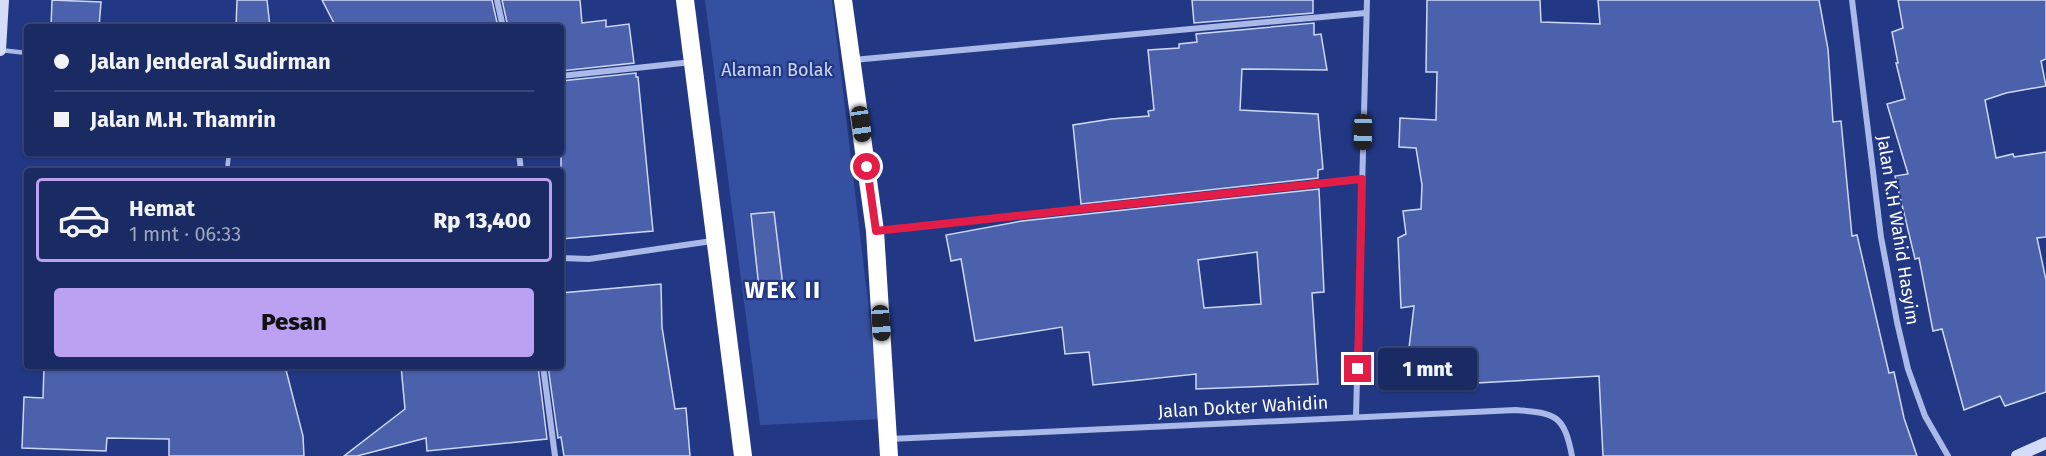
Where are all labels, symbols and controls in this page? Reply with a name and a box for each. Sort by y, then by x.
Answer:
text: Jalan Jenderal Sudirman [90,48,331,75]
park label: Alaman Bolak [721,59,834,81]
car [850,105,872,143]
text: Jalan M.H. Thamrin [90,106,276,133]
car [1354,114,1372,150]
street label: Jalan K.H Wahid Hasyim [1872,133,1924,327]
route start [853,153,880,180]
icon: car [57,193,111,247]
text: Hemat [129,195,195,222]
text: Rp 13,400 [434,207,531,234]
text: 1 mnt · 06:33 [129,222,241,246]
district label: WEK II [745,276,821,304]
button: Pesan [54,288,534,357]
car [871,304,891,342]
callout: 1 mnt [1379,348,1478,390]
route end [1344,355,1371,382]
text: 1 mnt [1402,357,1453,381]
street label: Jalan Dokter Wahidin [1157,392,1329,422]

